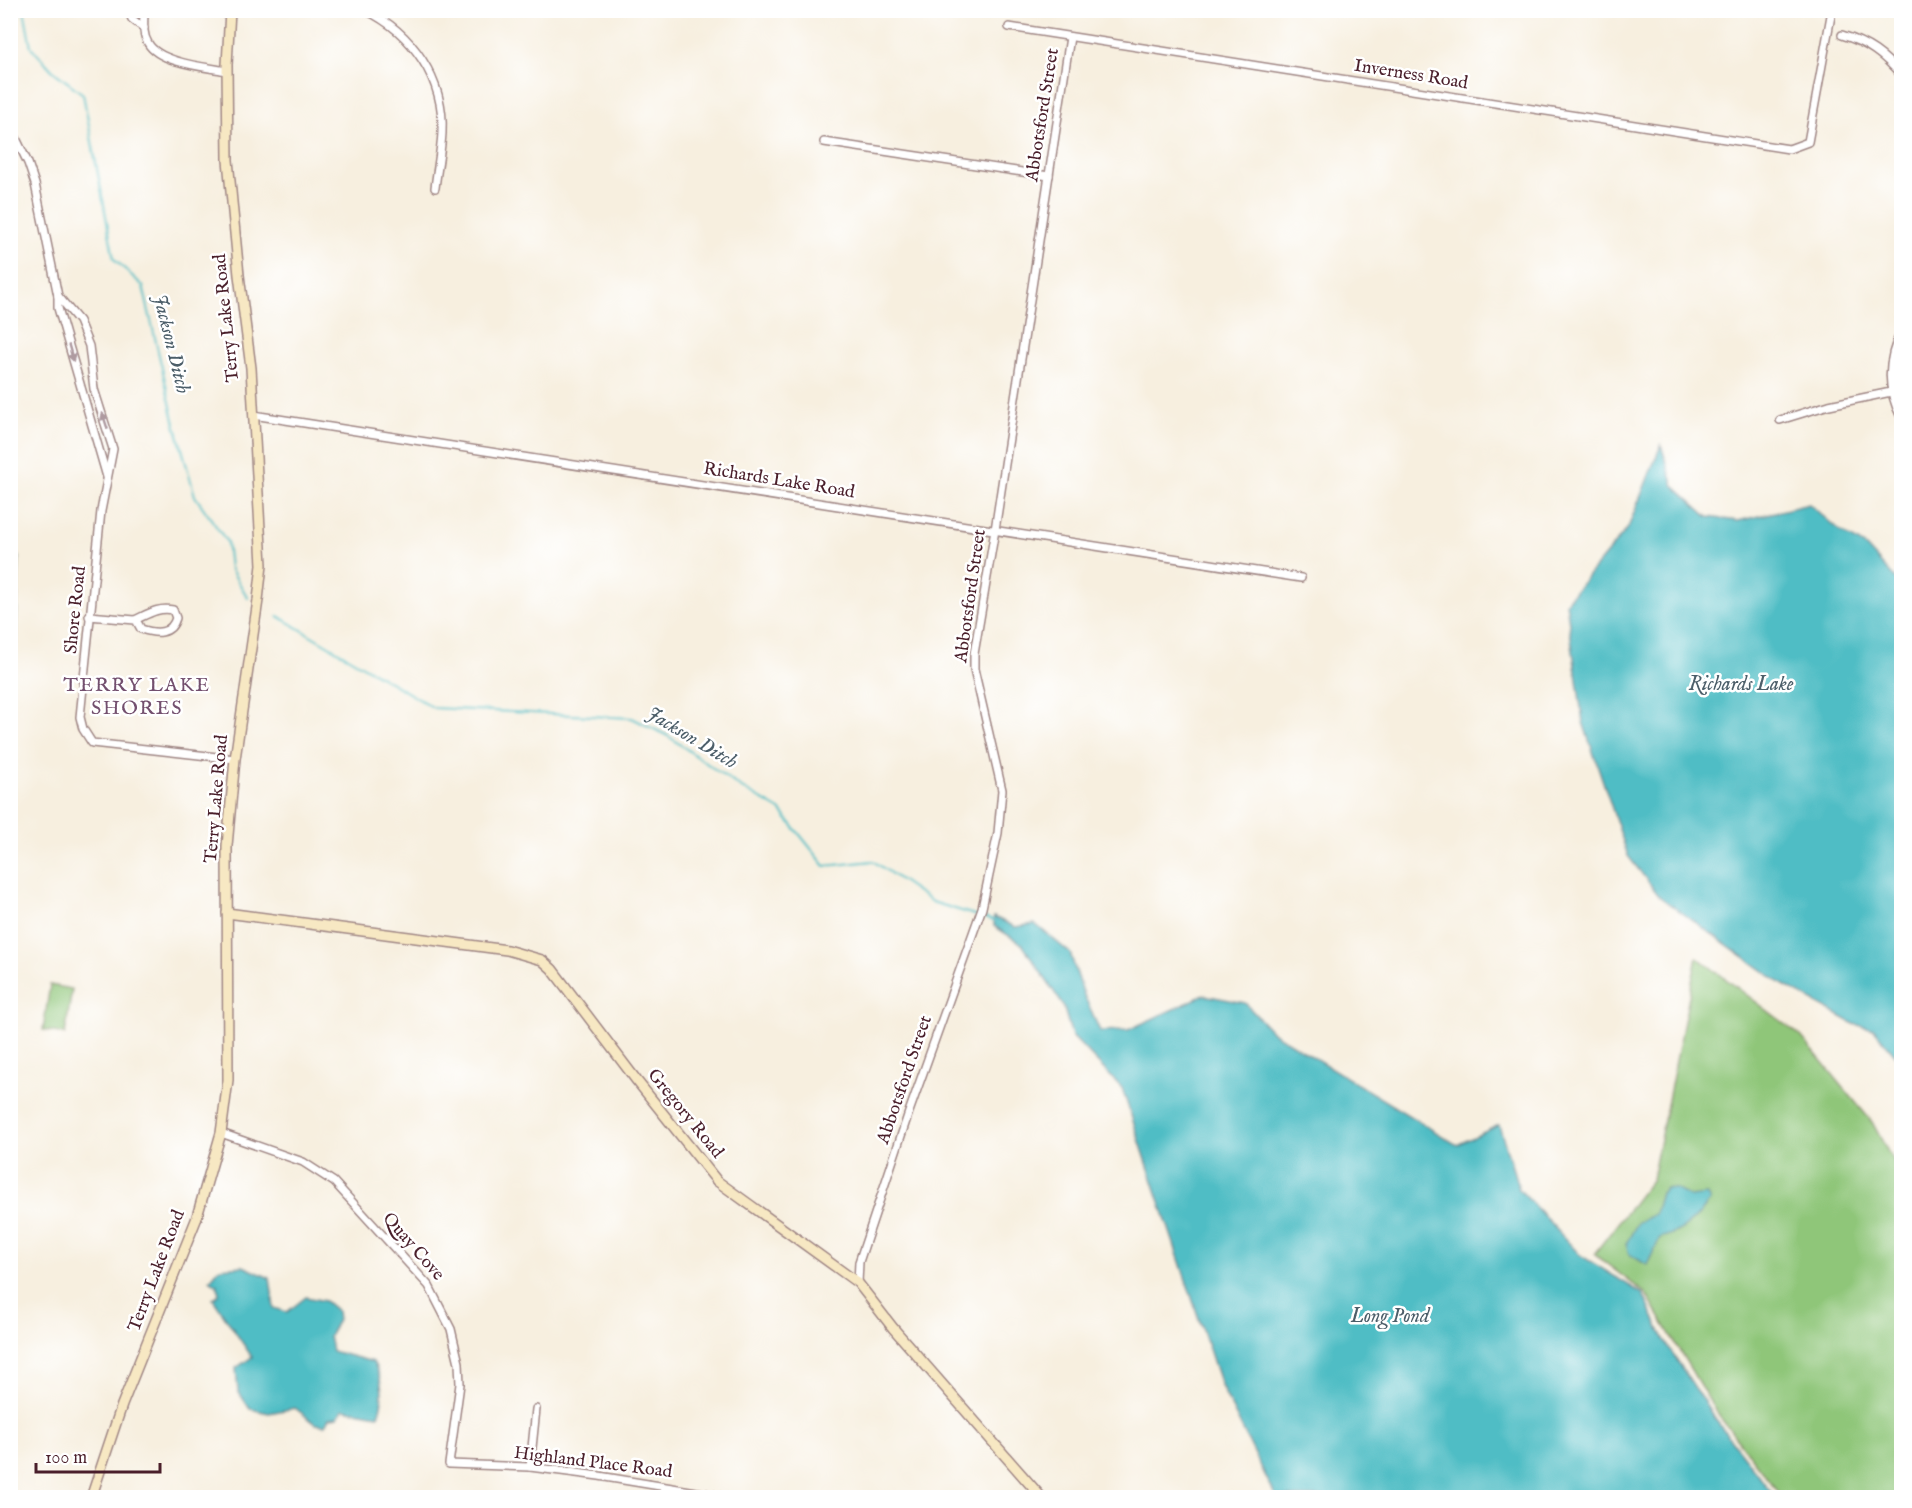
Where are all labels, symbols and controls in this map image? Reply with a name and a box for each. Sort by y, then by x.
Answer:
street label: Abbotsford Street [1021,47,1065,184]
street label: Inverness Road [1352,55,1470,95]
street label: Terry Lake Road [209,252,245,383]
water label: Jackson Ditch [147,292,195,397]
one-way arrow [67,344,77,362]
one-way arrow [100,412,109,430]
street label: Richards Lake Road [702,458,857,504]
street label: Abbotsford Street [950,528,992,665]
street label: Shore Road [60,565,92,655]
water label: Richards Lake [1689,672,1794,697]
district label: TERRY LAKE SHORES [63,673,211,721]
water label: Jackson Ditch [642,701,742,775]
street label: Terry Lake Road [200,733,234,864]
street label: Abbotsford Street [872,1013,938,1148]
street label: Gregory Road [642,1065,728,1164]
street label: Terry Lake Road [123,1206,191,1335]
street label: Quay Cove [377,1208,449,1286]
water label: Long Pond [1350,1304,1431,1330]
scale bar [36,1436,160,1474]
street label: Highland Place Road [513,1442,674,1484]
text: 100 m [45,1447,87,1470]

